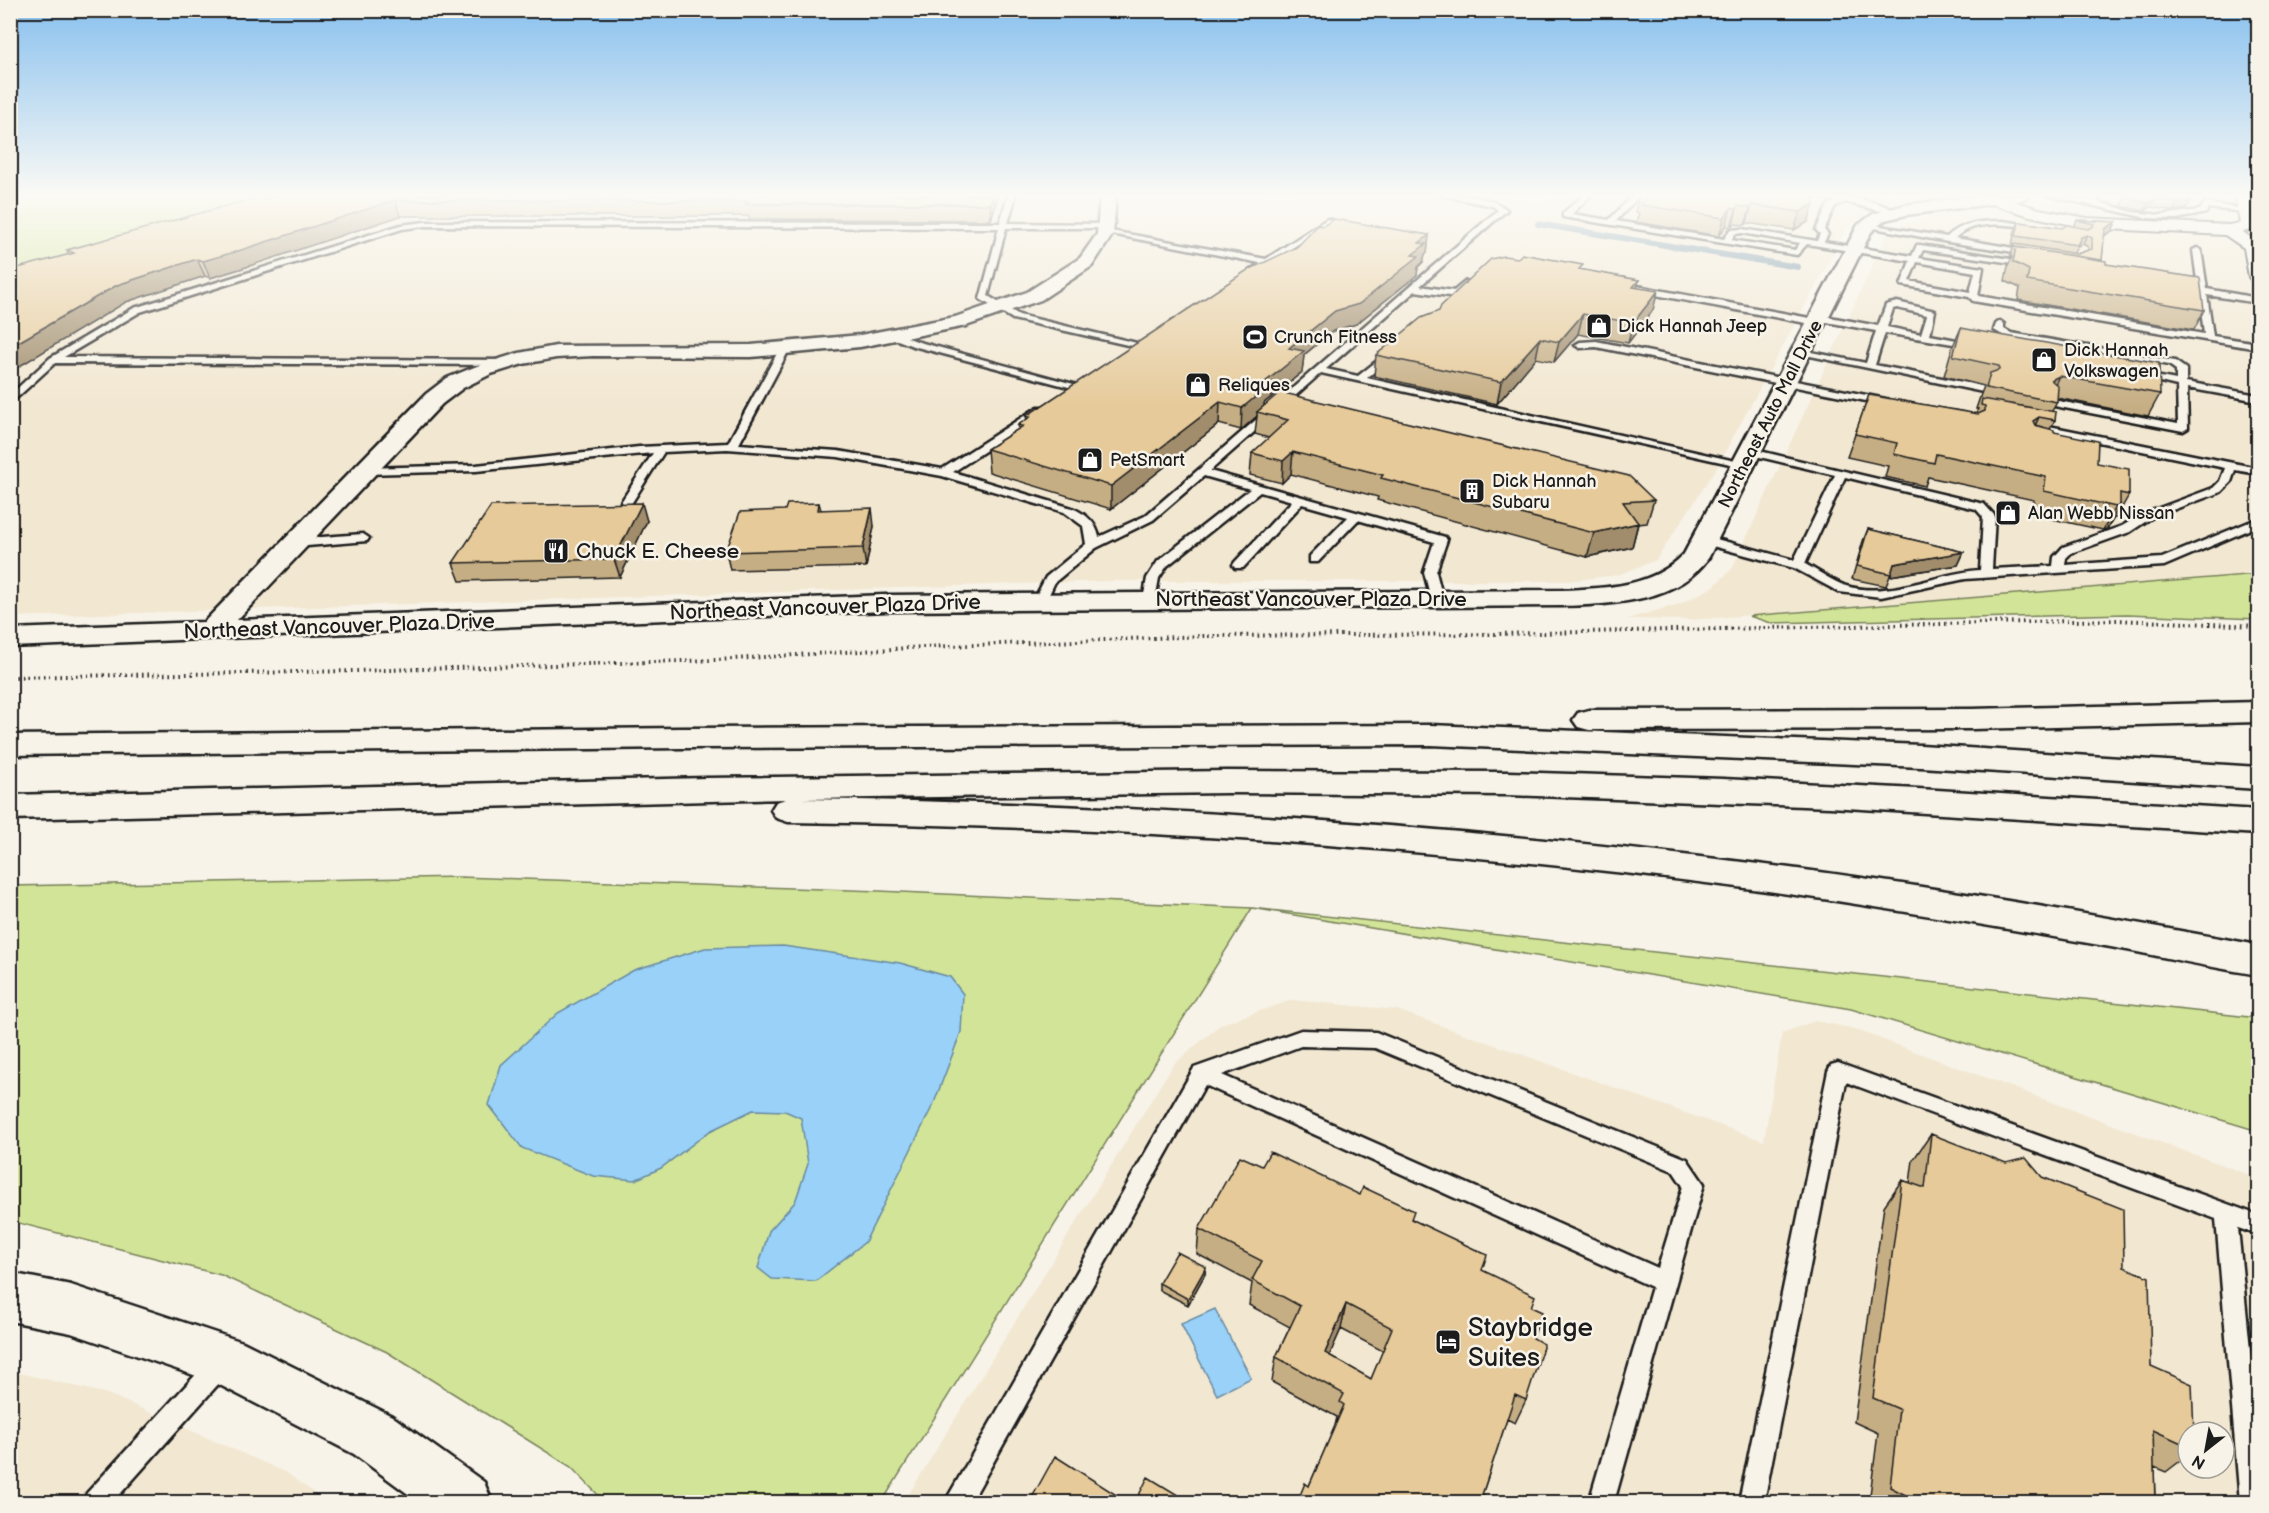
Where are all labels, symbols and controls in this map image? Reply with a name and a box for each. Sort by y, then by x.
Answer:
shop icon: Dick Hannah Jeep [1584,311,1614,341]
place label: Dick Hannah Jeep [1618,316,1767,337]
street label: Northeast Auto Mall Drive [1714,317,1827,512]
sports icon: Crunch Fitness [1240,322,1270,352]
place label: Crunch Fitness [1274,327,1397,348]
place label: Dick Hannah Volkswagen [2064,340,2168,382]
shop icon: Dick Hannah Volkswagen [2029,345,2059,375]
shop icon: Reliques [1183,370,1213,400]
place label: Reliques [1218,375,1290,396]
shop icon: PetSmart [1075,445,1105,475]
place label: PetSmart [1110,450,1185,471]
place label: Dick Hannah Subaru [1492,471,1596,513]
building icon: Dick Hannah Subaru [1457,476,1487,506]
shop icon: Alan Webb Nissan [1993,498,2023,528]
place label: Alan Webb Nissan [2028,503,2174,524]
restaurant icon: Chuck E. Cheese [541,536,571,566]
place label: Chuck E. Cheese [576,539,739,564]
street label: Northeast Vancouver Plaza Drive [1155,587,1467,612]
street label: Northeast Vancouver Plaza Drive [669,590,981,625]
street label: Northeast Vancouver Plaza Drive [183,609,495,644]
place label: Staybridge Suites [1468,1313,1593,1374]
hotel icon: Staybridge Suites [1433,1327,1463,1357]
north arrow [2176,1420,2236,1480]
text: N [2189,1450,2209,1473]

